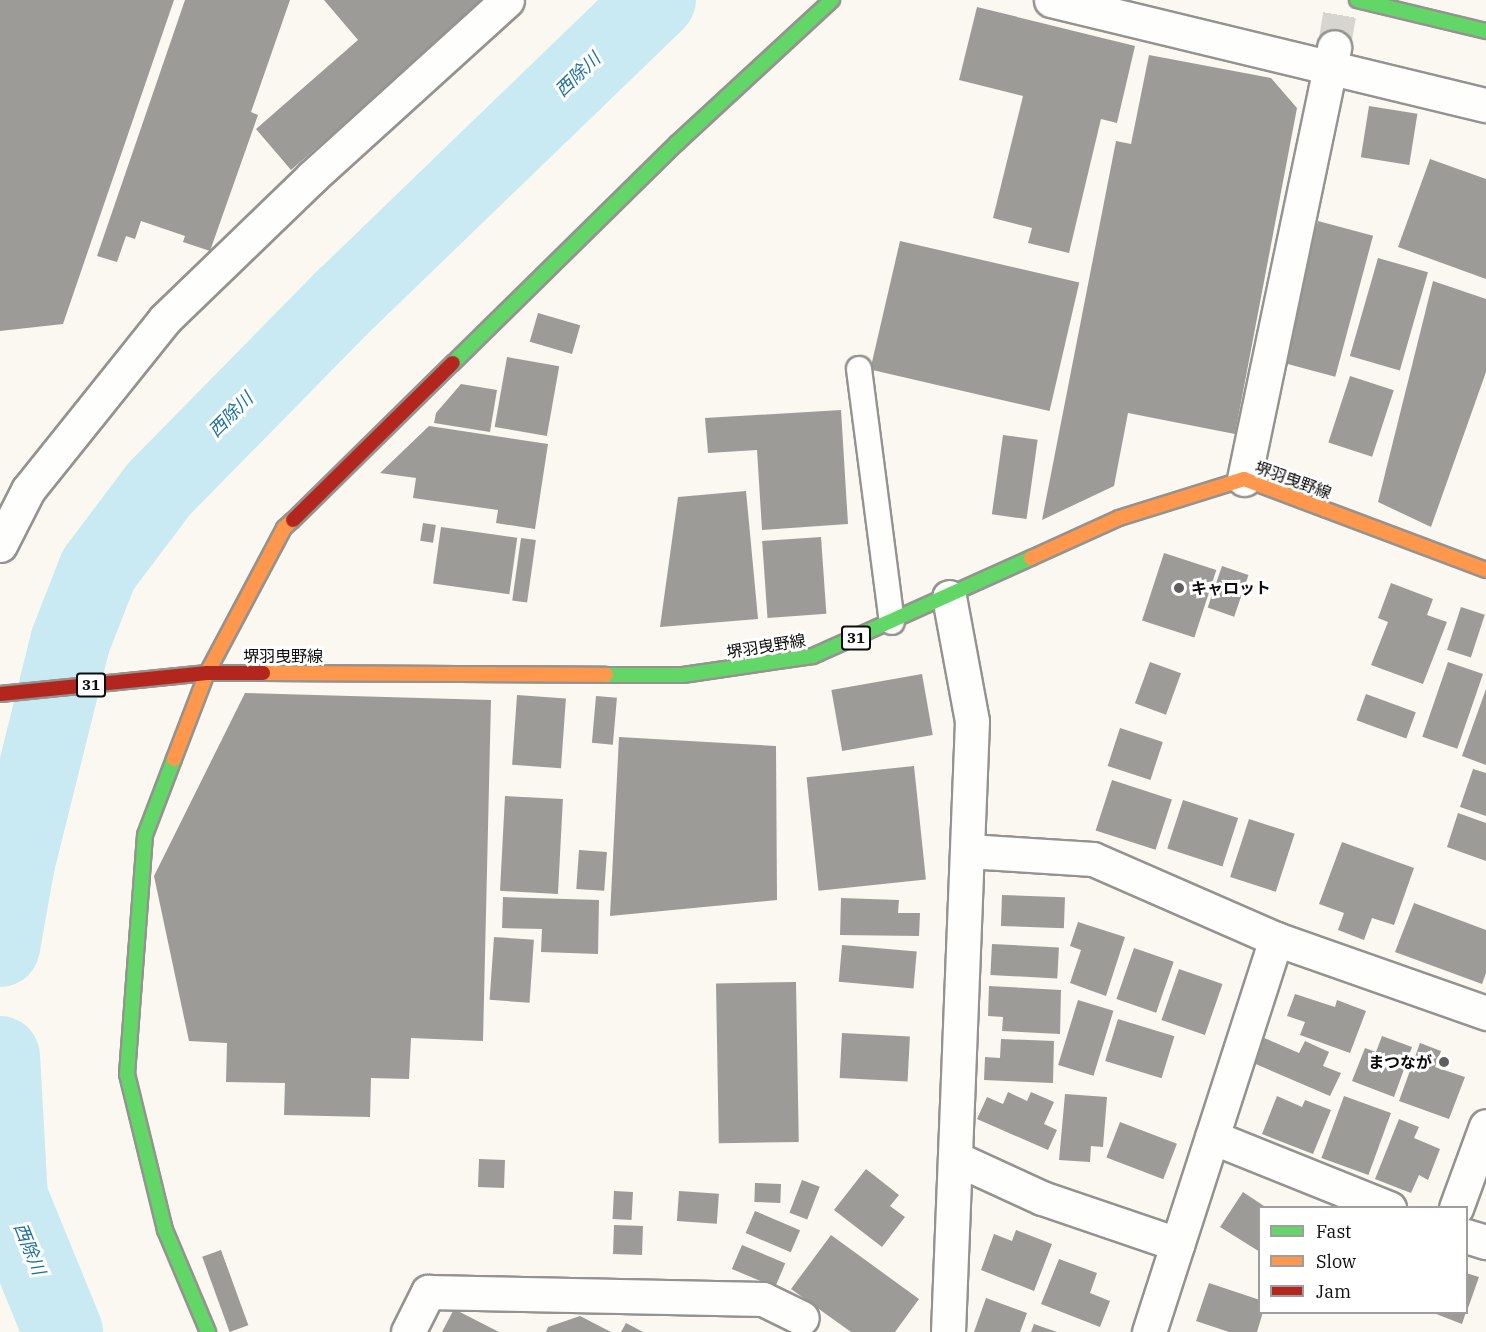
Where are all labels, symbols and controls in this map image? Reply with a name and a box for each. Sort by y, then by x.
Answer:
water label: 西除川 [551,48,605,102]
water label: 西除川 [204,388,258,442]
street label: 堺羽曳野線 [1252,457,1334,503]
place label: キャロット [1191,578,1271,598]
marker: キャロット [1172,581,1186,595]
road number: 31 [841,626,871,650]
street label: 堺羽曳野線 [725,630,807,662]
street label: 堺羽曳野線 [243,646,323,666]
road number: 31 [76,673,106,697]
place label: まつなが [1368,1052,1432,1072]
marker: まつなが [1437,1055,1451,1069]
legend [1258,1206,1468,1314]
water label: 西除川 [9,1220,49,1278]
text: Fast [1316,1220,1351,1243]
text: Slow [1316,1250,1356,1273]
text: Jam [1316,1280,1351,1303]

